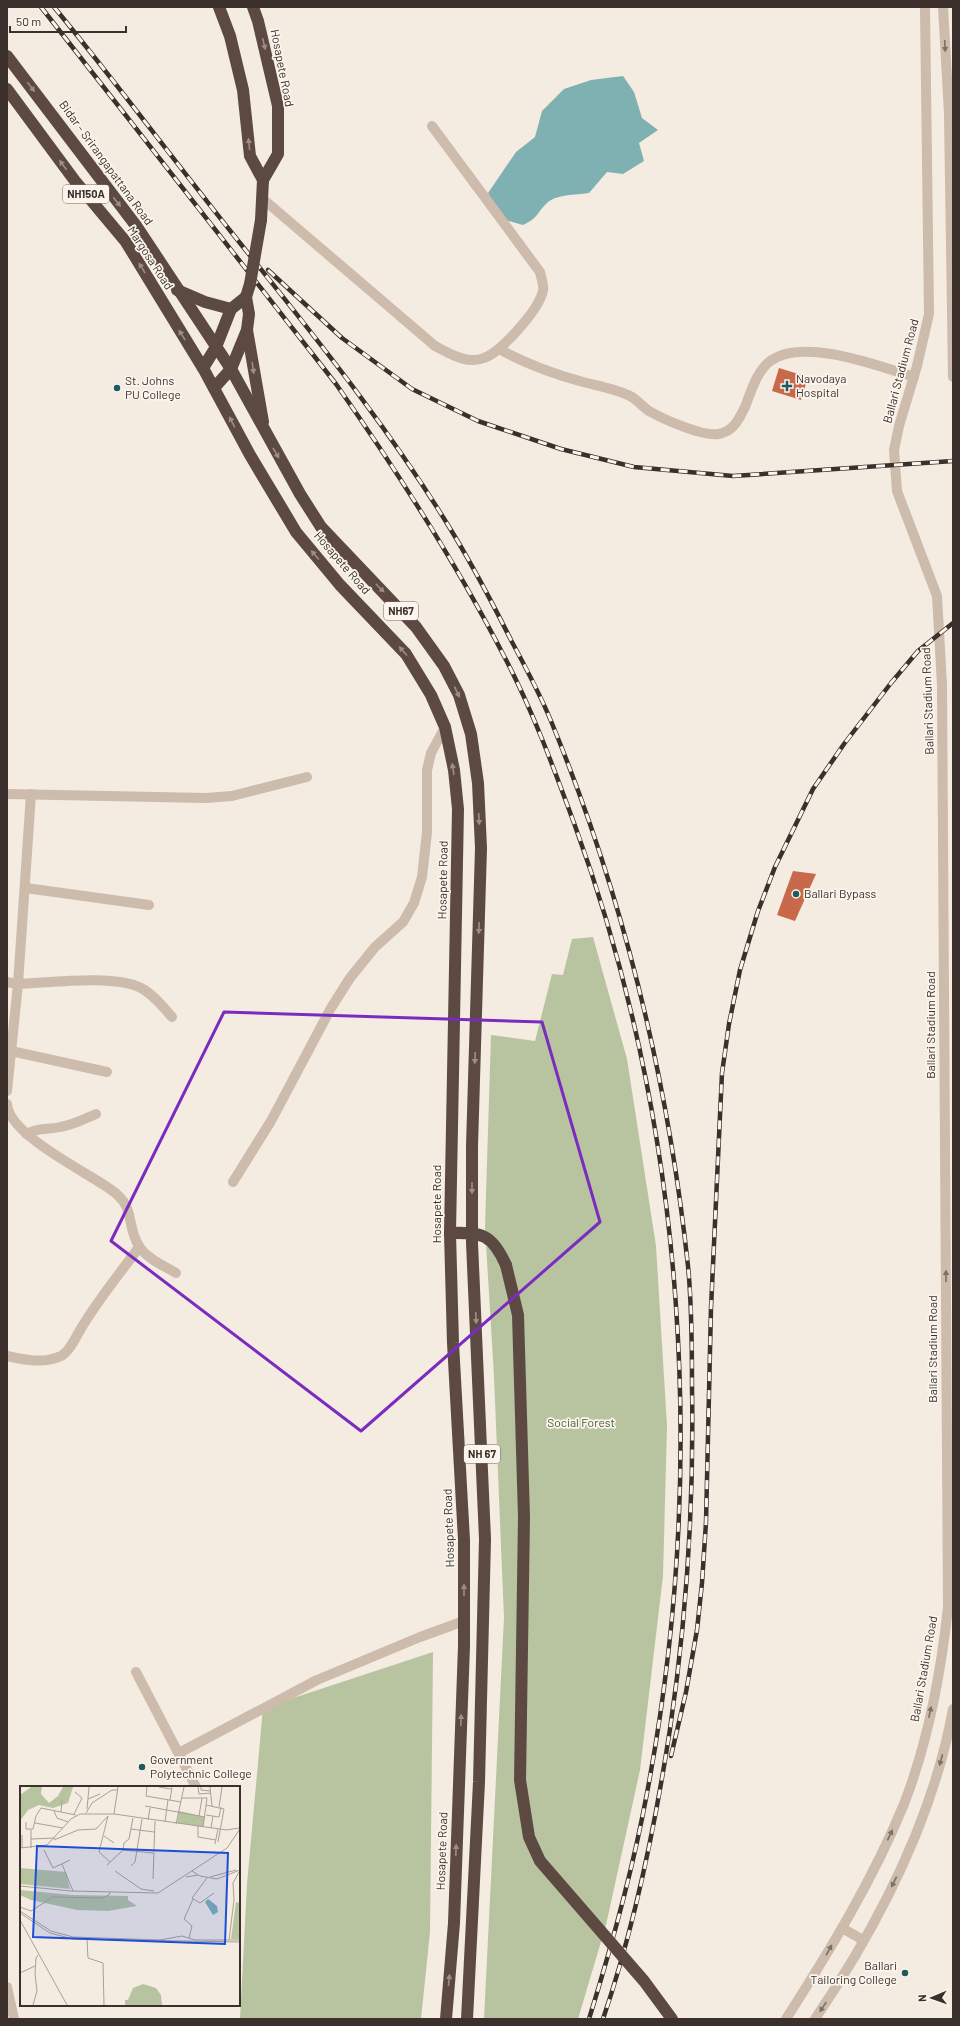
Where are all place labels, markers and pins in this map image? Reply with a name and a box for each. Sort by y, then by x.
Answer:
place label: Navodaya Hospital [796,371,846,399]
place label: St. Johns PU College [125,373,181,401]
marker: Navodaya Hospital [781,380,793,392]
marker: St. Johns PU College [112,383,122,393]
place label: Ballari Bypass [804,886,876,900]
marker: Ballari Bypass [791,889,801,899]
place label: Government Polytechnic College [150,1752,252,1780]
marker: Government Polytechnic College [137,1762,147,1772]
place label: Ballari Tailoring College [811,1958,897,1986]
marker: Ballari Tailoring College [900,1968,910,1978]

